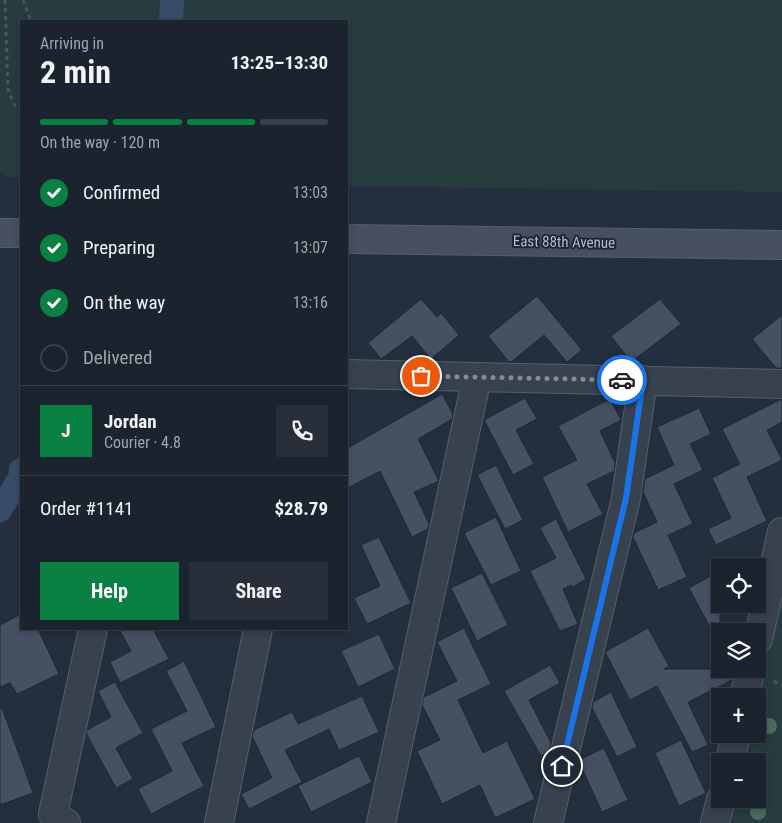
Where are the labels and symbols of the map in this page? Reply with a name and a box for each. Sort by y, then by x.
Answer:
street label: East 88th Avenue [513,232,615,252]
pin [400,355,442,397]
courier [597,355,647,405]
pin [541,745,583,787]

